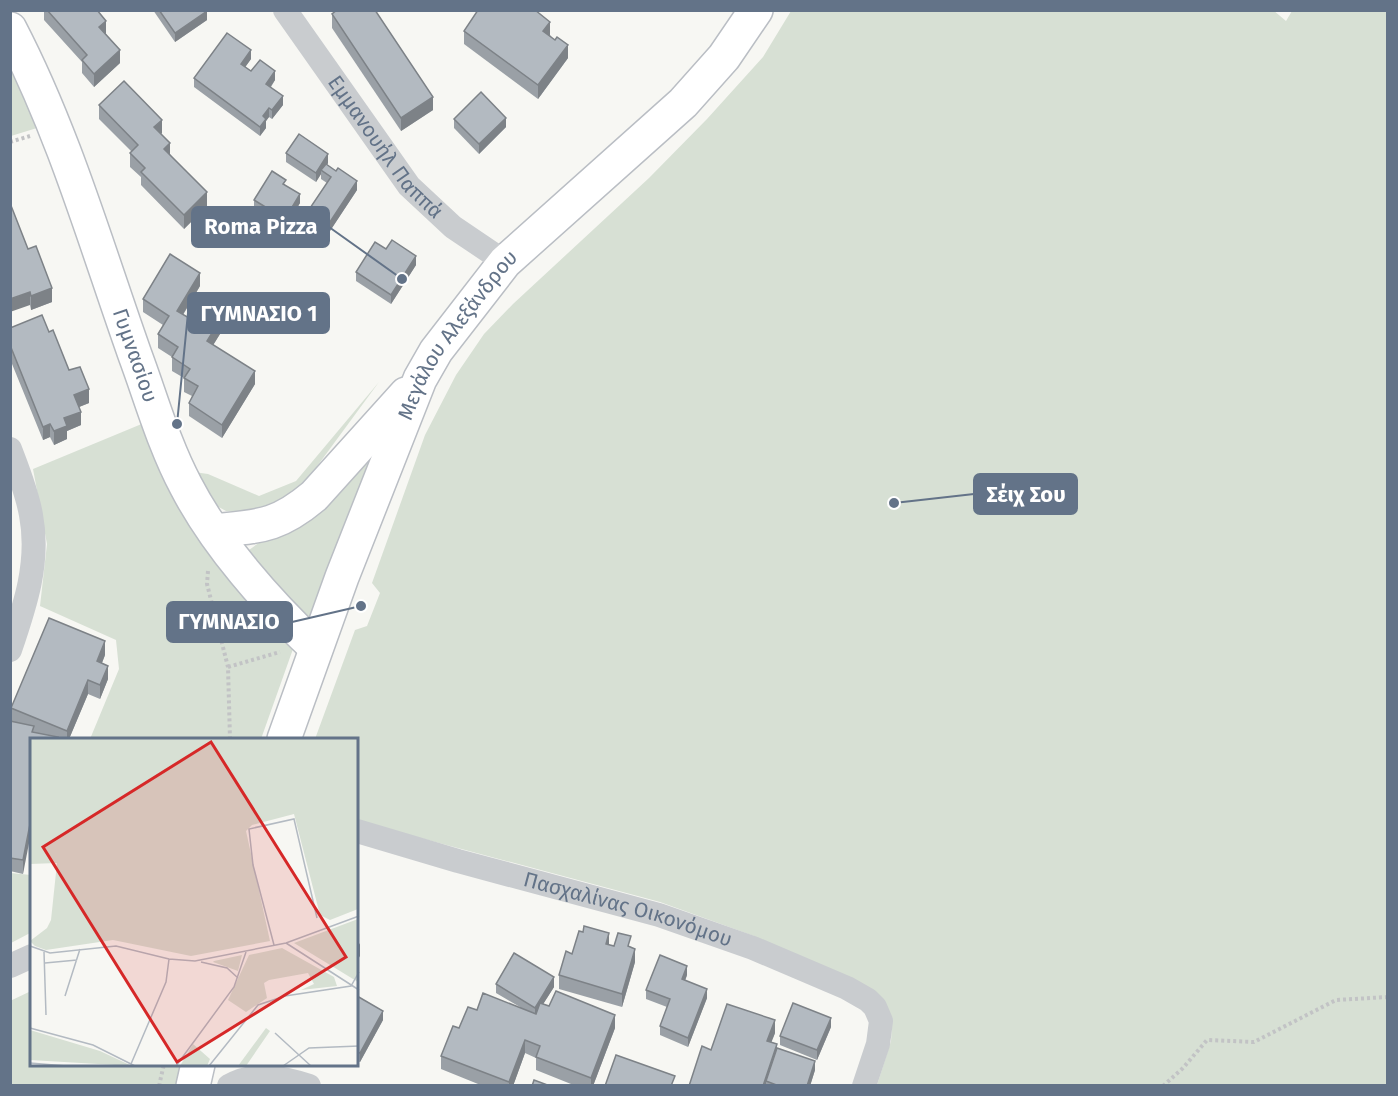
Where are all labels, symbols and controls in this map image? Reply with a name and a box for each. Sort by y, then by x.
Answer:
street label: Εμμανουήλ Παππά [322,70,449,224]
callout: Roma Pizza [192,207,329,247]
text: Roma Pizza [204,213,318,240]
street label: Μεγάλου Αλεξάνδρου [392,244,523,424]
callout: ΓΥΜΝΑΣΙΟ 1 [188,293,329,333]
text: ΓΥΜΝΑΣΙΟ 1 [201,300,317,327]
street label: Γυμνασίου [107,305,164,406]
callout: Σέιχ Σου [974,474,1077,514]
text: Σέιχ Σου [986,481,1066,508]
callout: ΓΥΜΝΑΣΙΟ [167,602,292,642]
text: ΓΥΜΝΑΣΙΟ [178,608,280,635]
inset map [30,738,358,1066]
street label: Πασχαλίνας Οικονόμου [521,866,736,953]

